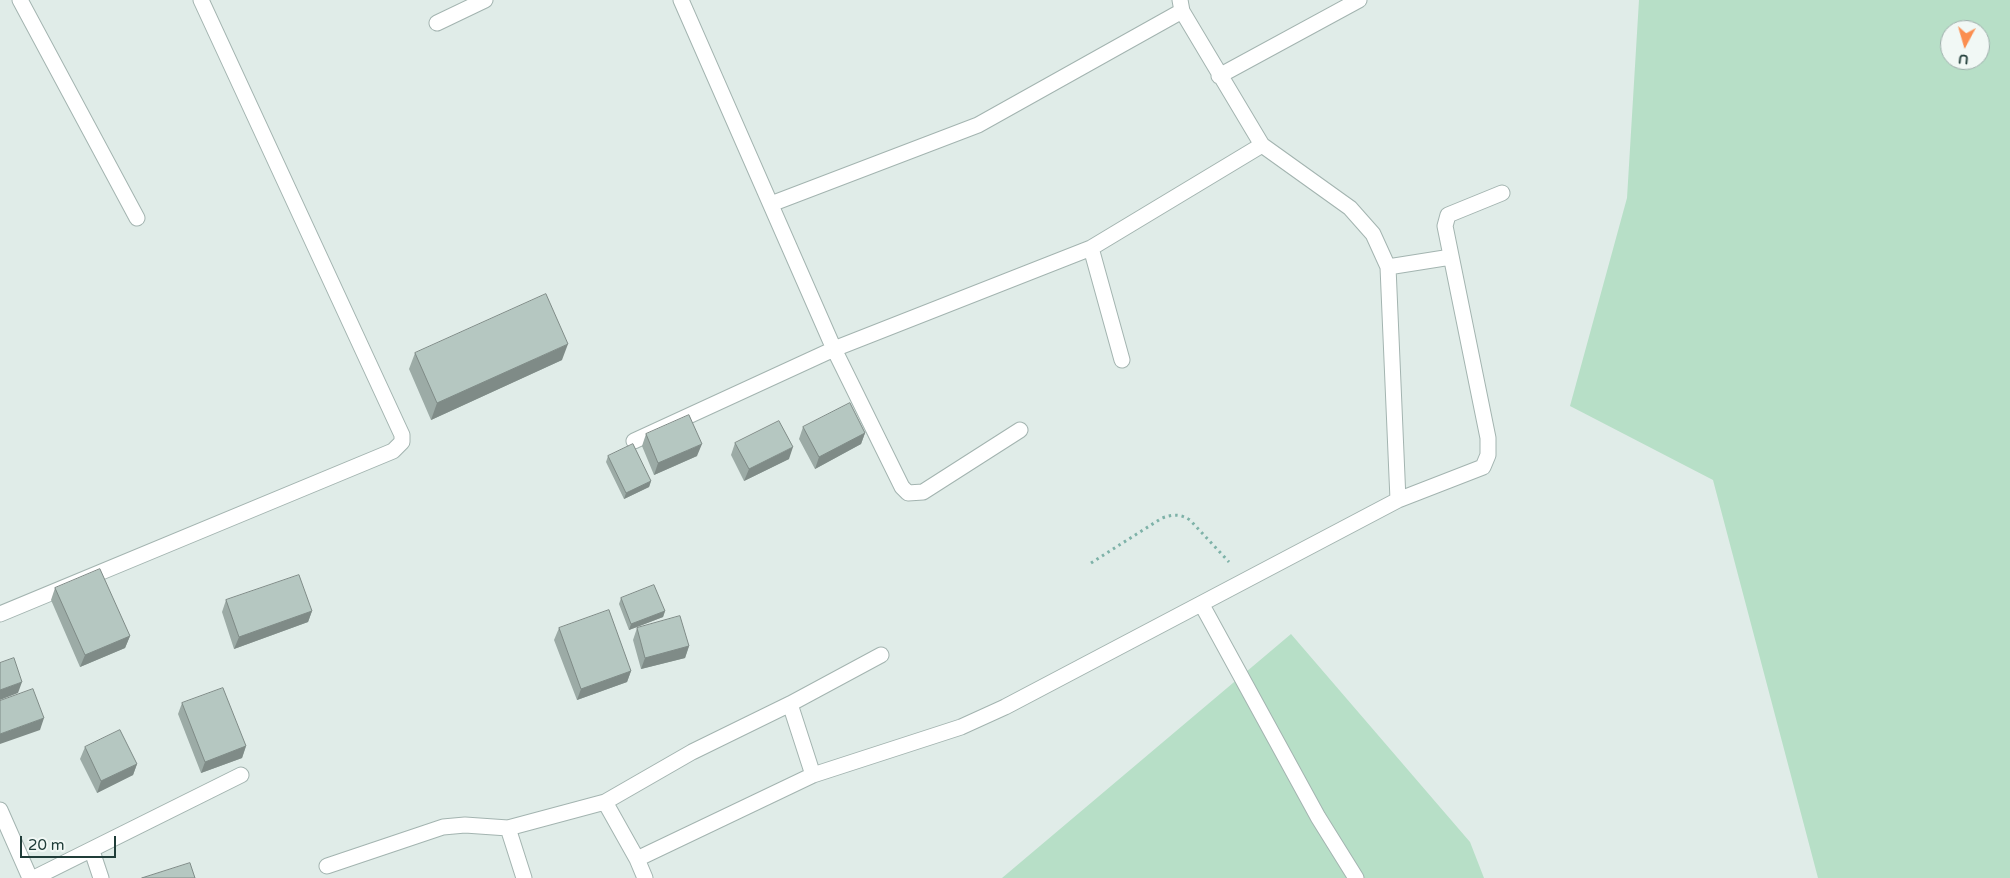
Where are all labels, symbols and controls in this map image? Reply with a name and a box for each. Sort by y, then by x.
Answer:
north arrow [1940,20,1990,70]
text: U [1957,50,1970,68]
scale bar [22,826,119,858]
text: 20 m [28,836,65,854]

